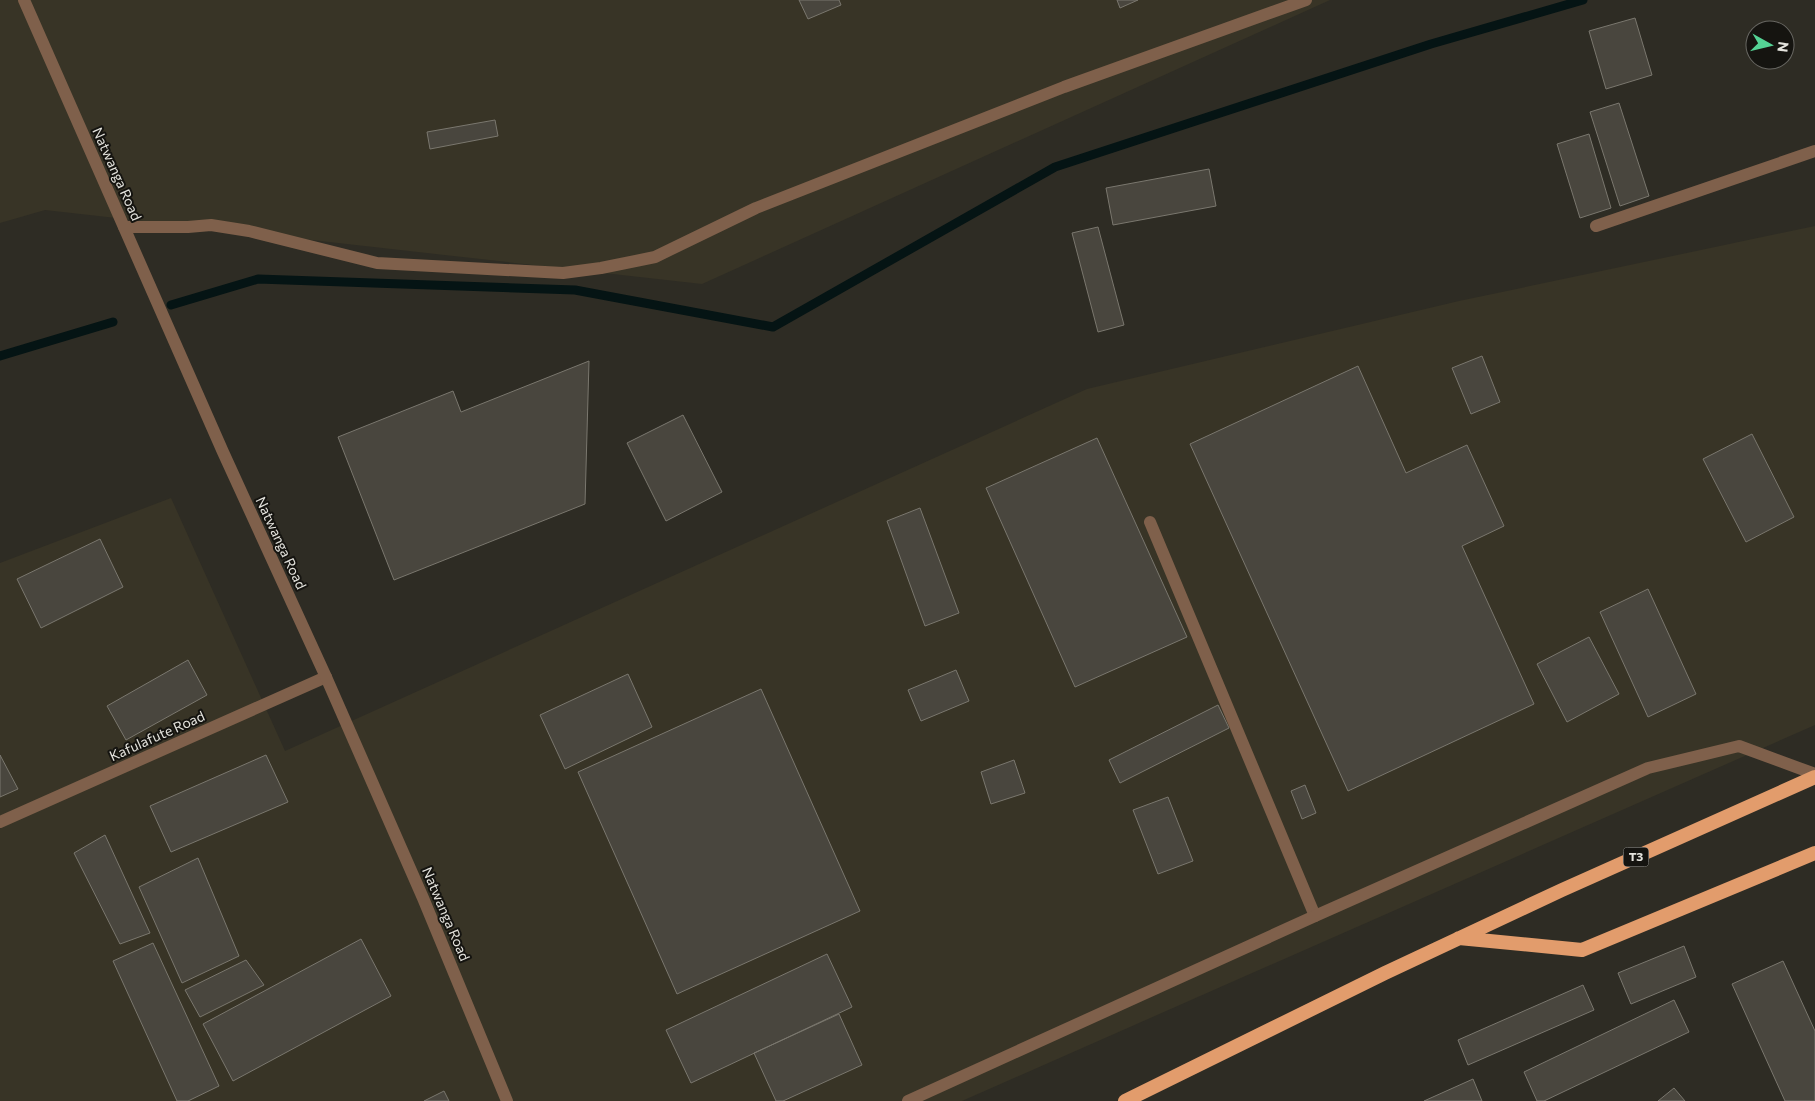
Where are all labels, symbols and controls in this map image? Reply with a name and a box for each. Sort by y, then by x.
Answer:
north arrow [1745,20,1795,70]
text: N [1774,40,1793,53]
street label: Natwanga Road [89,125,146,223]
street label: Natwanga Road [253,494,310,592]
street label: Kafulafute Road [106,707,207,764]
road number: T3 [1624,848,1648,866]
street label: Natwanga Road [419,864,474,963]

